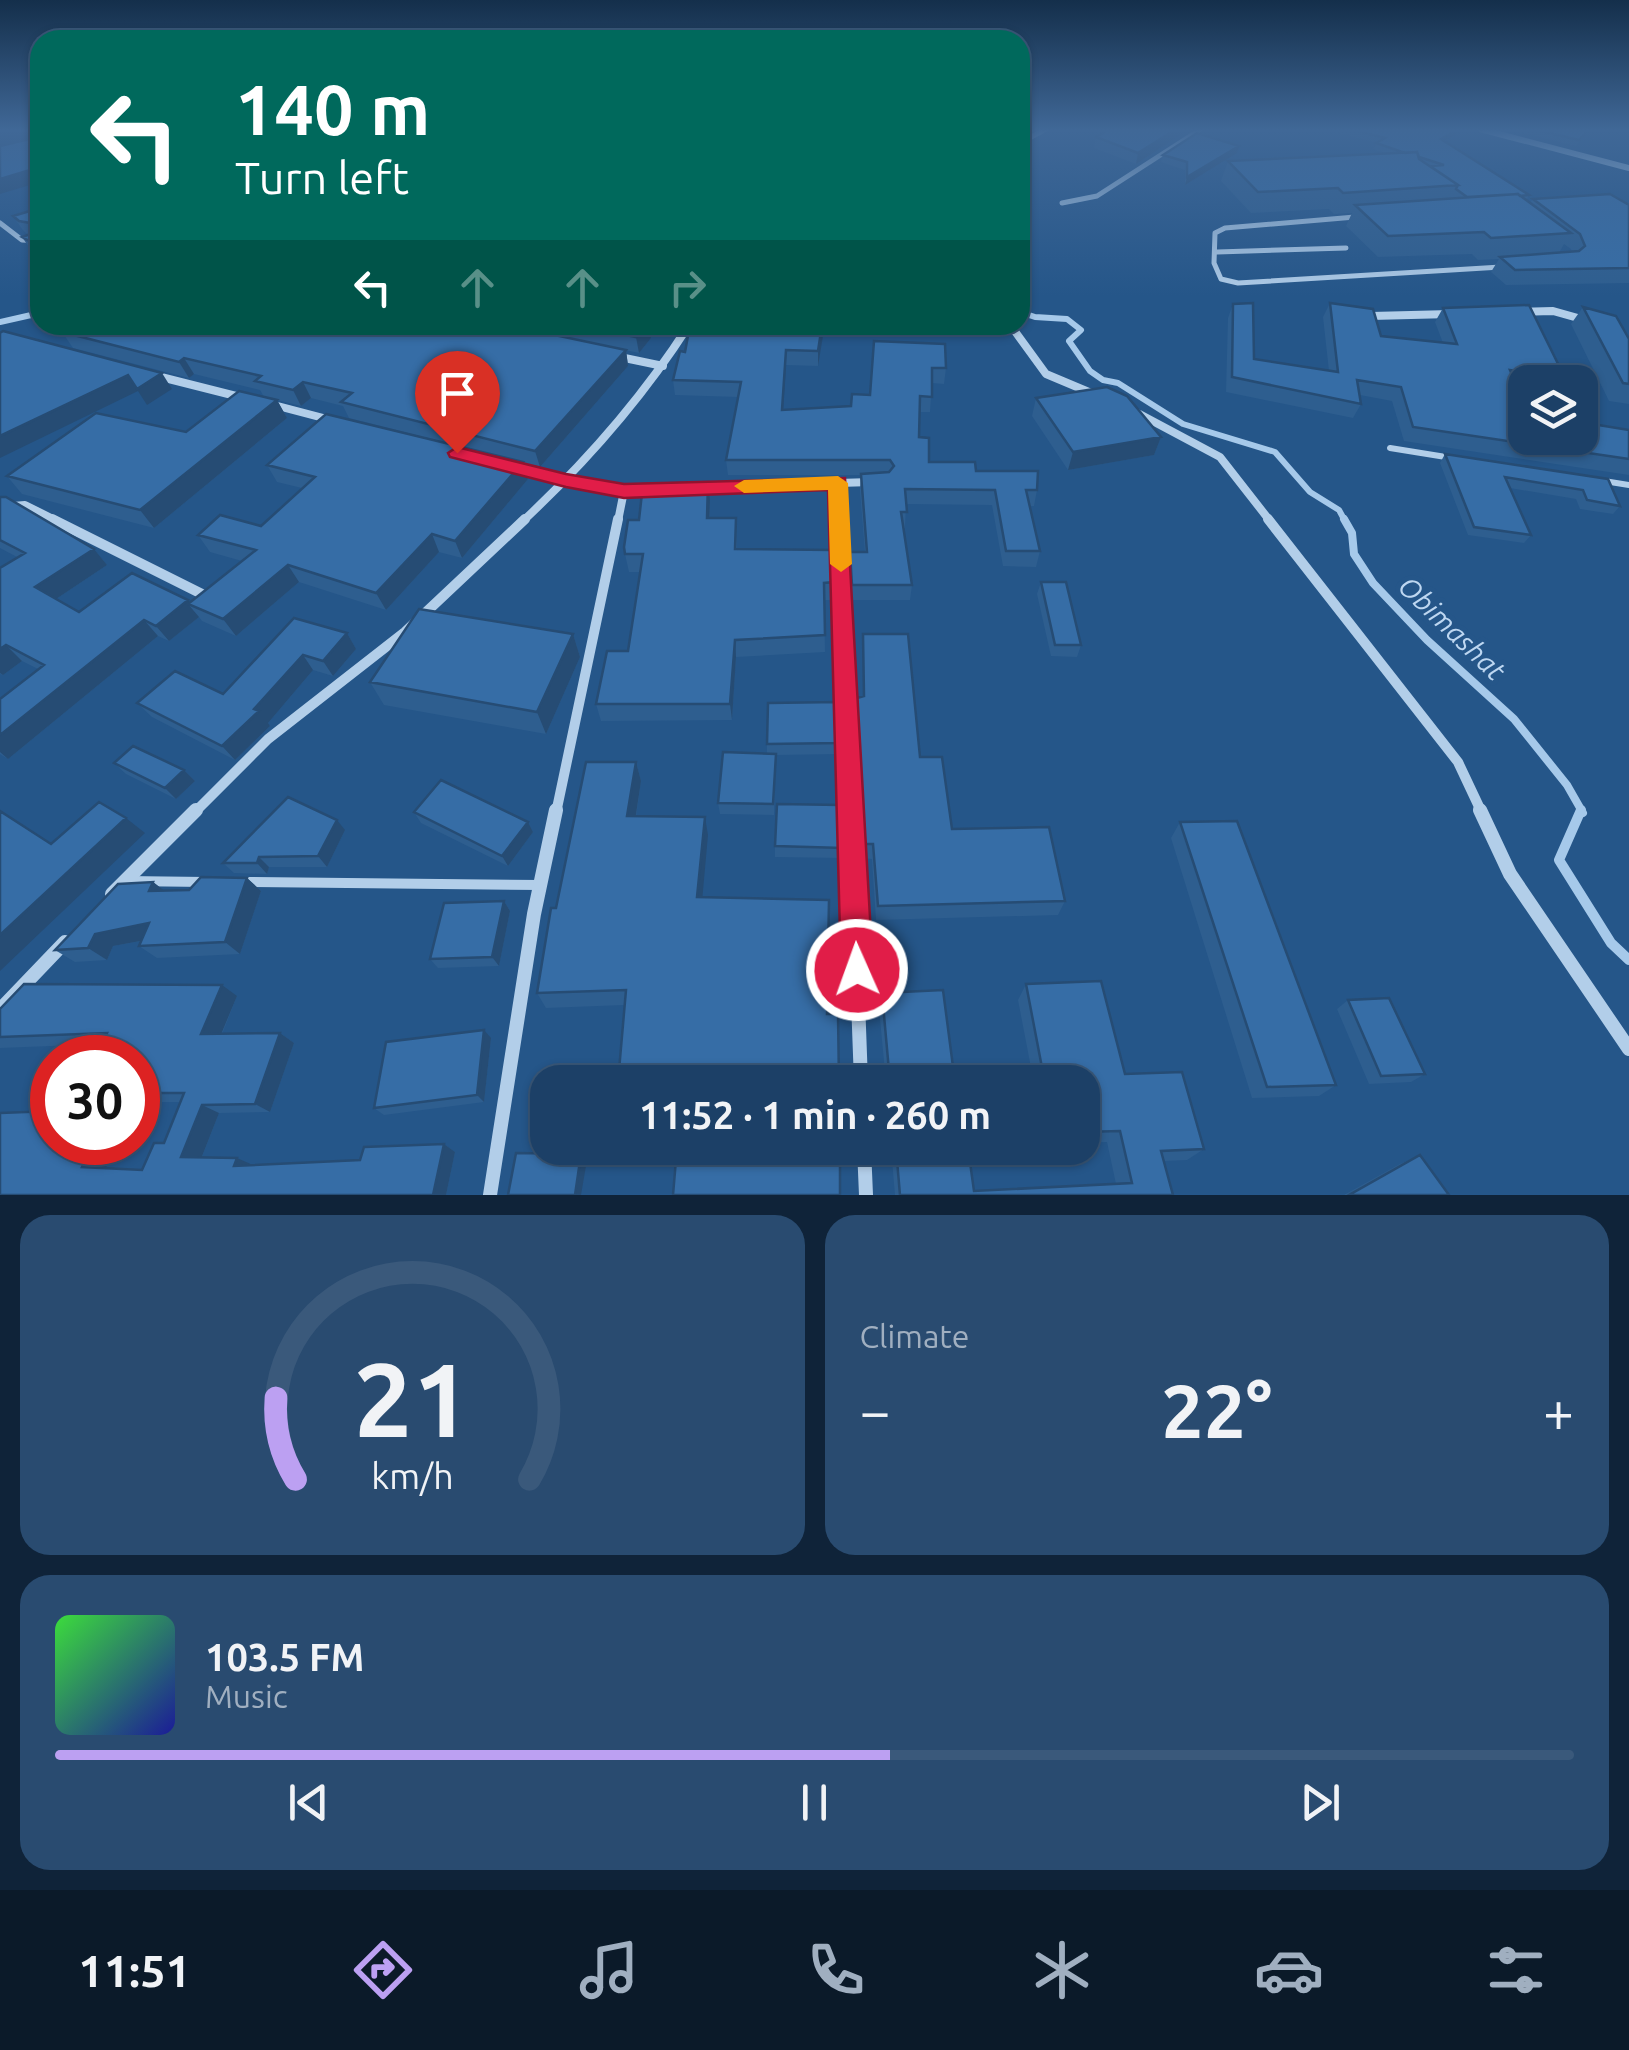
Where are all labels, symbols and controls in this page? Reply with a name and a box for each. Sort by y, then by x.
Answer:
icon: left [70,70,200,200]
text: 140 m [235,70,430,148]
text: Turn left [235,152,409,203]
icon: left [345,260,400,315]
icon: ahead [450,260,505,315]
icon: ahead [555,260,610,315]
icon: right [660,260,715,315]
pin [415,351,500,454]
map controls [1508,365,1598,455]
button: layers [1508,365,1598,455]
icon: arrive [430,366,485,421]
water label: Obimashat [1393,569,1513,687]
position arrow [805,918,909,1022]
speed limit sign: 30 [30,1035,160,1165]
text: 11:52 · 1 min · 260 m [639,1094,991,1136]
text: Climate [860,1318,970,1354]
text: 21 [354,1340,471,1457]
text: 22° [1161,1368,1272,1452]
text: − [860,1380,891,1441]
text: + [1543,1380,1574,1441]
text: km/h [371,1456,454,1496]
text: 103.5 FM [205,1636,364,1678]
text: Music [205,1678,288,1714]
icon: previous [281,1775,336,1830]
icon: pause [787,1775,842,1830]
icon: next [1293,1775,1348,1830]
icon: directions [348,1935,418,2005]
icon: music [574,1935,644,2005]
icon: phone [801,1935,871,2005]
icon: climate [1027,1935,1097,2005]
icon: car [1254,1935,1324,2005]
icon: filters [1481,1935,1551,2005]
text: 11:51 [78,1945,191,1996]

